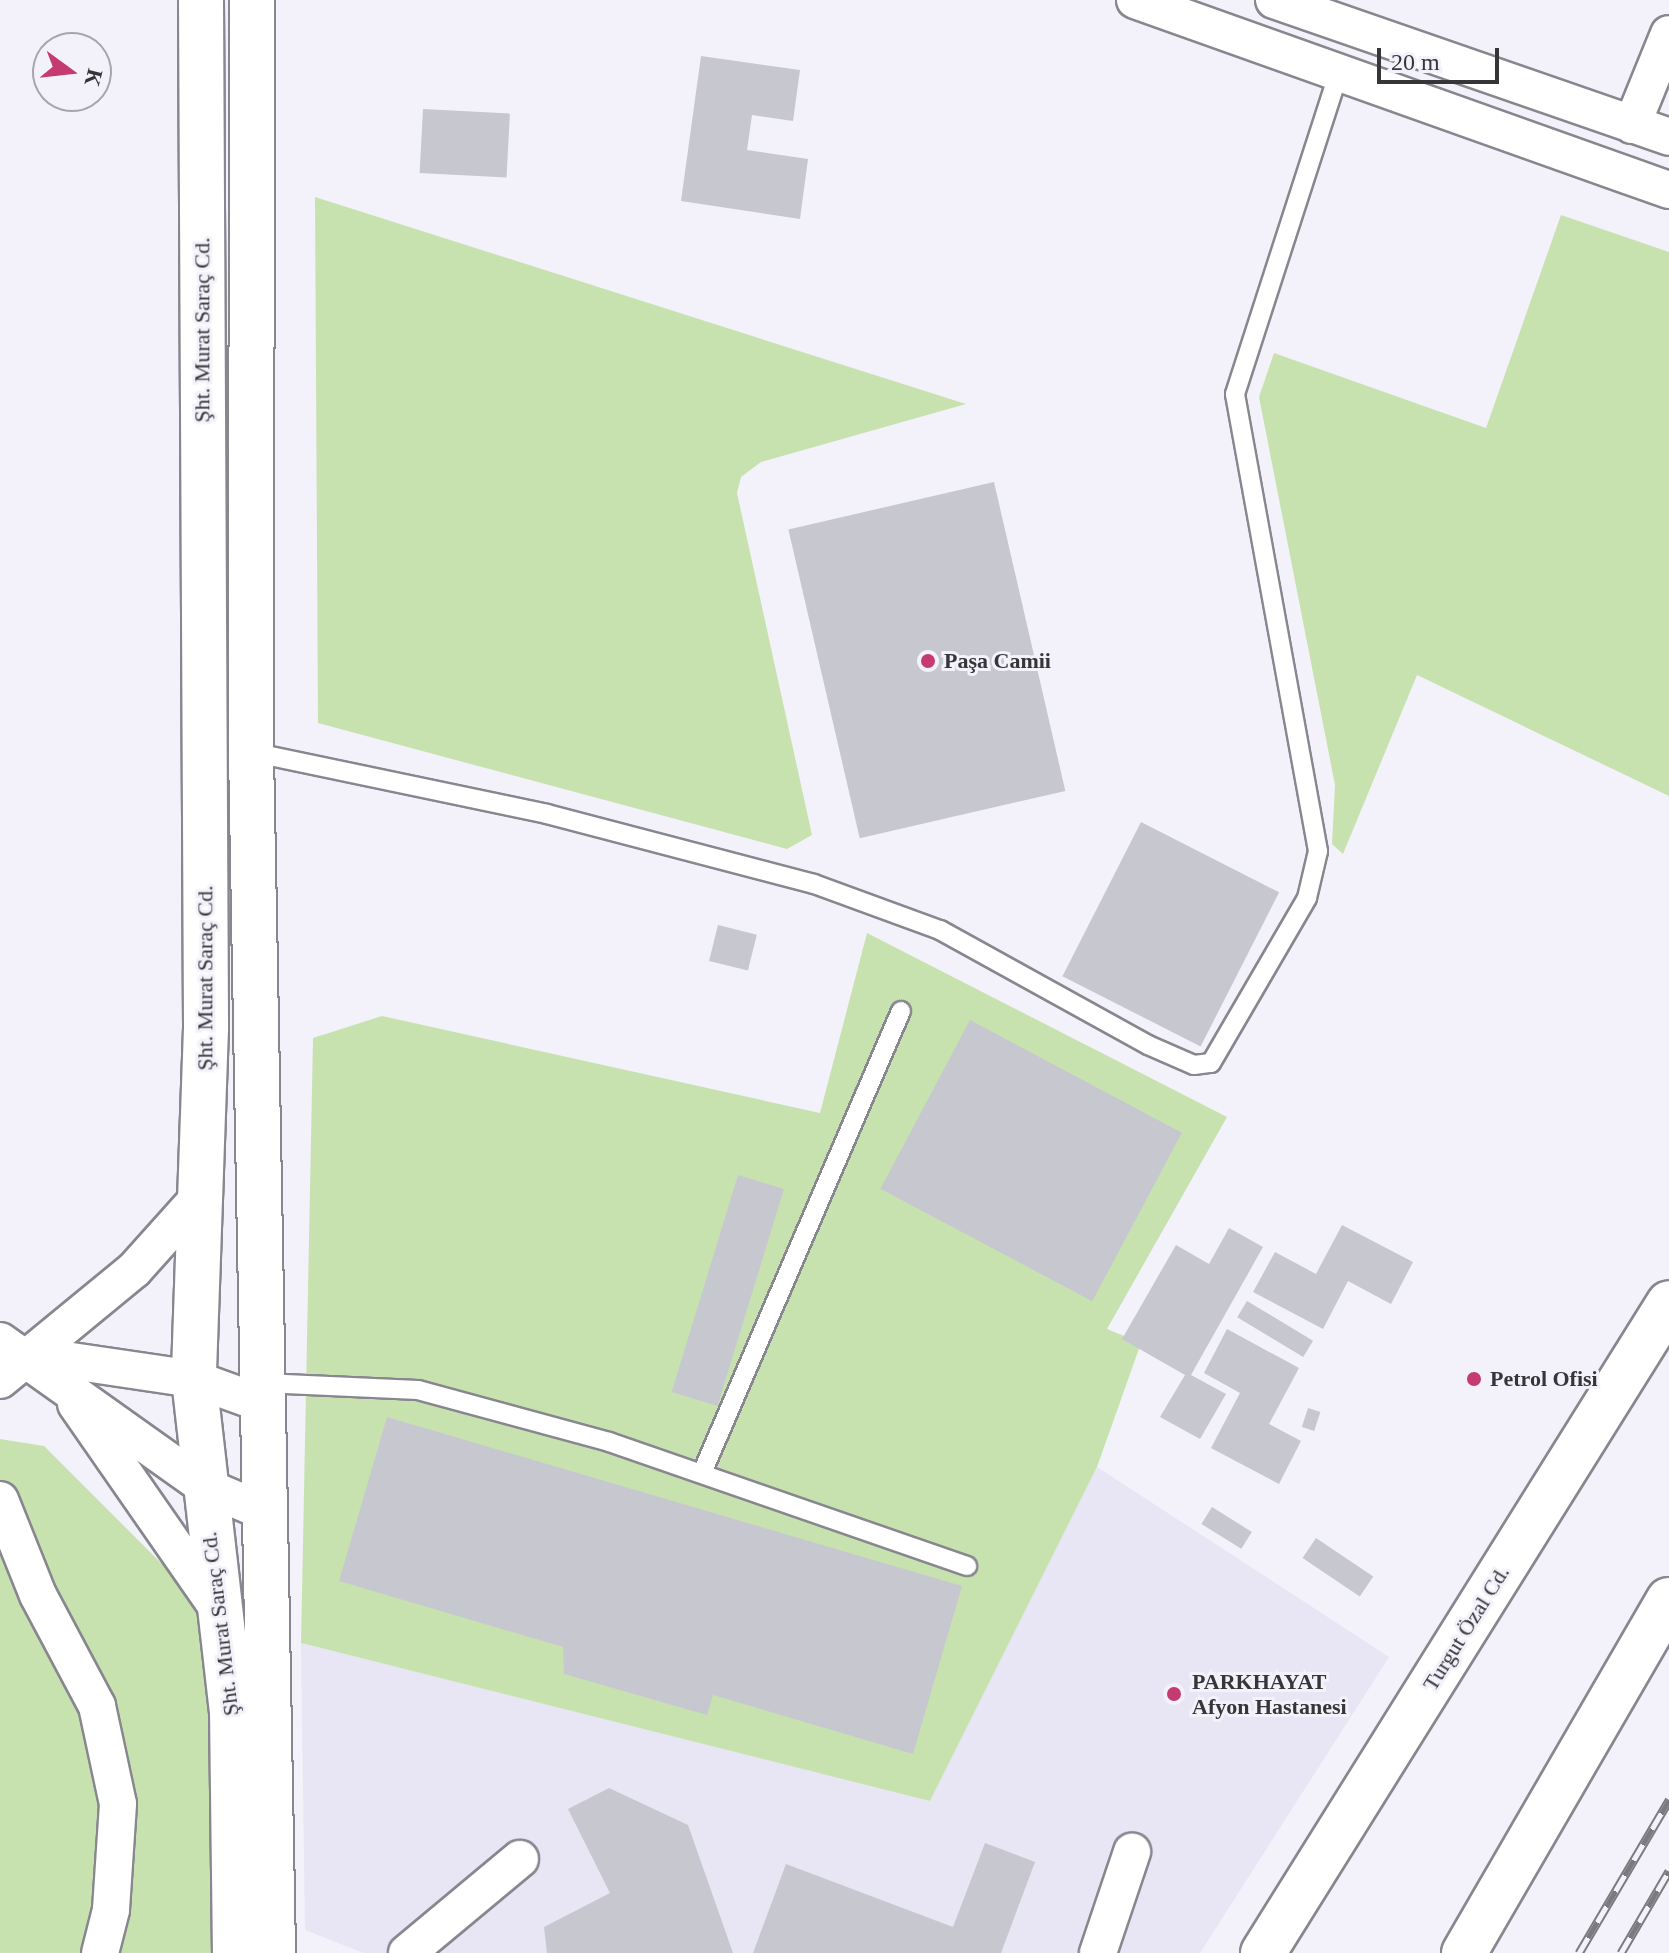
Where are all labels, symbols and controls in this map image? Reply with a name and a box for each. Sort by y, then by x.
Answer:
north arrow [32,32,112,112]
scale bar [1381,32,1503,82]
text: 20 m [1391,49,1440,75]
text: K [79,66,108,89]
street label: Şht. Murat Saraç Cd. [189,237,215,423]
place label: Paşa Camii [944,648,1051,674]
marker: Paşa Camii [919,652,937,670]
street label: Şht. Murat Saraç Cd. [192,885,218,1071]
place label: Petrol Ofisi [1490,1366,1598,1392]
marker: Petrol Ofisi [1465,1370,1483,1388]
street label: Şht. Murat Saraç Cd. [196,1531,244,1717]
street label: Turgut Özal Cd. [1417,1561,1515,1695]
place label: PARKHAYAT Afyon Hastanesi [1192,1668,1347,1720]
marker: PARKHAYAT Afyon Hastanesi [1163,1683,1185,1705]

